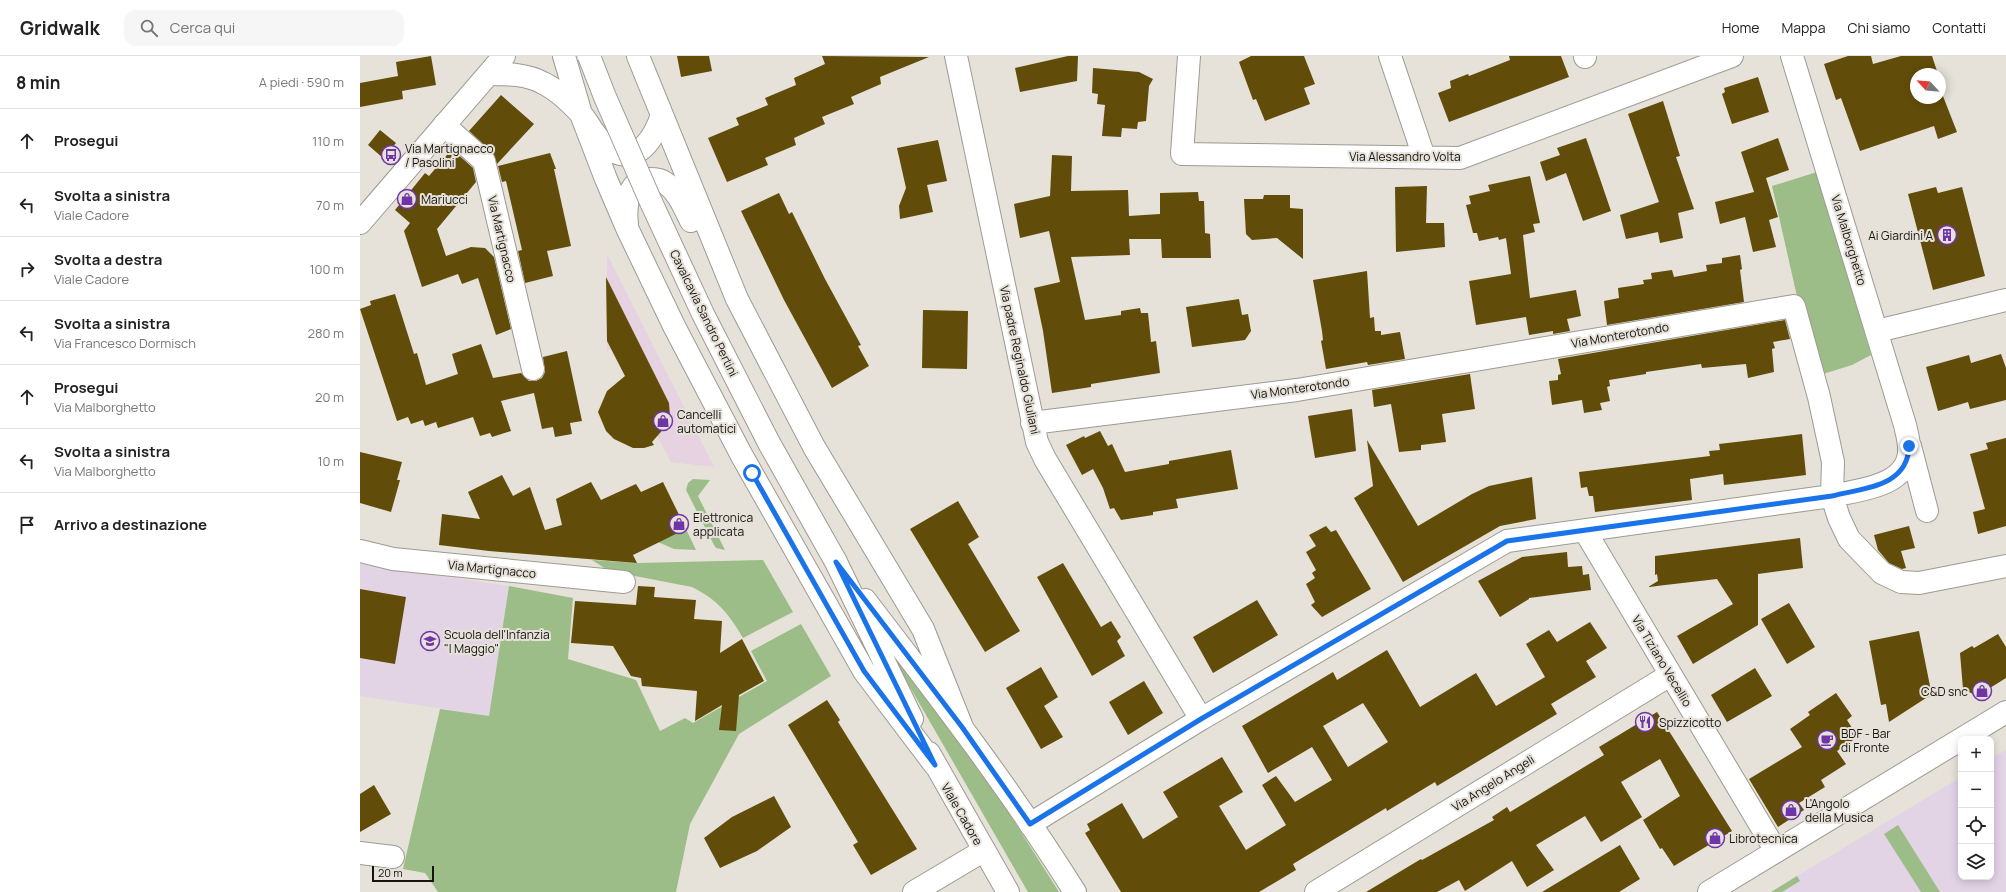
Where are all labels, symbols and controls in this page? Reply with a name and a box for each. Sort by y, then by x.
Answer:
search box [124,10,404,46]
text: Gridwalk [20,15,100,41]
icon: search [138,17,160,39]
text: Cerca qui [170,17,235,38]
text: Home [1722,18,1760,37]
text: Mappa [1782,18,1825,37]
text: Chi siamo [1847,18,1910,37]
text: Contatti [1932,18,1986,37]
north arrow [1910,68,1946,104]
text: 8 min [16,71,61,94]
text: A piedi · 590 m [259,73,344,91]
icon: ahead [16,130,38,152]
text: Prosegui [54,130,118,151]
text: 110 m [312,132,344,150]
place label: Via Martignacco / Pasolini [405,140,493,171]
bus stop icon: Via Martignacco / Pasolini [380,144,402,166]
street label: Via Alessandro Volta [1349,148,1461,165]
text: Svolta a sinistra [54,185,170,206]
shop icon: Mariucci [396,188,418,210]
place label: Mariucci [421,191,468,208]
street label: Via Malborghetto [1827,193,1871,287]
icon: left [16,194,38,216]
street label: Via Martignacco [484,194,520,284]
text: 70 m [316,196,344,214]
text: Viale Cadore [54,206,129,224]
building icon: Ai Giardini A [1936,224,1958,246]
place label: Ai Giardini A [1868,227,1933,244]
street label: Cavalcavia Sandro Pertini [666,247,742,379]
text: Svolta a destra [54,249,162,270]
icon: right [16,258,38,280]
text: 100 m [309,260,344,278]
text: Viale Cadore [54,270,129,288]
street label: Via padre Reginaldo Giuliani [996,284,1044,436]
text: Svolta a sinistra [54,313,170,334]
street label: Via Monterotondo [1570,318,1670,352]
icon: left [16,322,38,344]
text: 280 m [307,324,344,342]
text: Via Francesco Dormisch [54,334,196,352]
street label: Via Monterotondo [1250,373,1350,403]
text: Prosegui [54,377,118,398]
icon: ahead [16,386,38,408]
text: 20 m [315,388,344,406]
text: Via Malborghetto [54,398,156,416]
place label: Cancelli automatici [677,406,736,437]
shop icon: Cancelli automatici [652,410,674,432]
route end [1900,437,1918,455]
text: Svolta a sinistra [54,441,170,462]
icon: left [16,450,38,472]
text: 10 m [317,452,344,470]
text: Via Malborghetto [54,462,156,480]
route start [743,464,761,482]
place label: Elettronica applicata [693,509,753,540]
shop icon: Elettronica applicata [668,513,690,535]
icon: arrive [16,514,38,536]
text: Arrivo a destinazione [54,514,207,535]
street label: Via Martignacco [447,556,537,582]
street label: Via Tiziano Vecellio [1628,612,1696,710]
place label: Scuola dell'Infanzia "I Maggio" [444,626,550,657]
school or university icon: Scuola dell'Infanzia "I Maggio" [419,630,441,652]
shop icon: C&D snc [1971,680,1993,702]
place label: C&D snc [1921,683,1968,700]
restaurant icon: Spizzicotto [1634,711,1656,733]
place label: Spizzicotto [1659,714,1721,731]
place label: BDF - Bar di Fronte [1841,725,1891,756]
cafe icon: BDF - Bar di Fronte [1816,729,1838,751]
map controls [1958,736,1994,880]
button: + [1958,736,1994,772]
street label: Via Angelo Angeli [1448,751,1538,815]
button: − [1958,772,1994,808]
street label: Viale Cadore [937,780,987,848]
place label: L'Angolo della Musica [1805,795,1873,826]
shop icon: L'Angolo della Musica [1780,799,1802,821]
button: locate [1958,808,1994,844]
shop icon: Librotecnica [1704,827,1726,849]
place label: Librotecnica [1729,830,1798,847]
button: layers [1958,844,1994,880]
scale bar [372,864,434,883]
text: 20 m [378,865,403,880]

